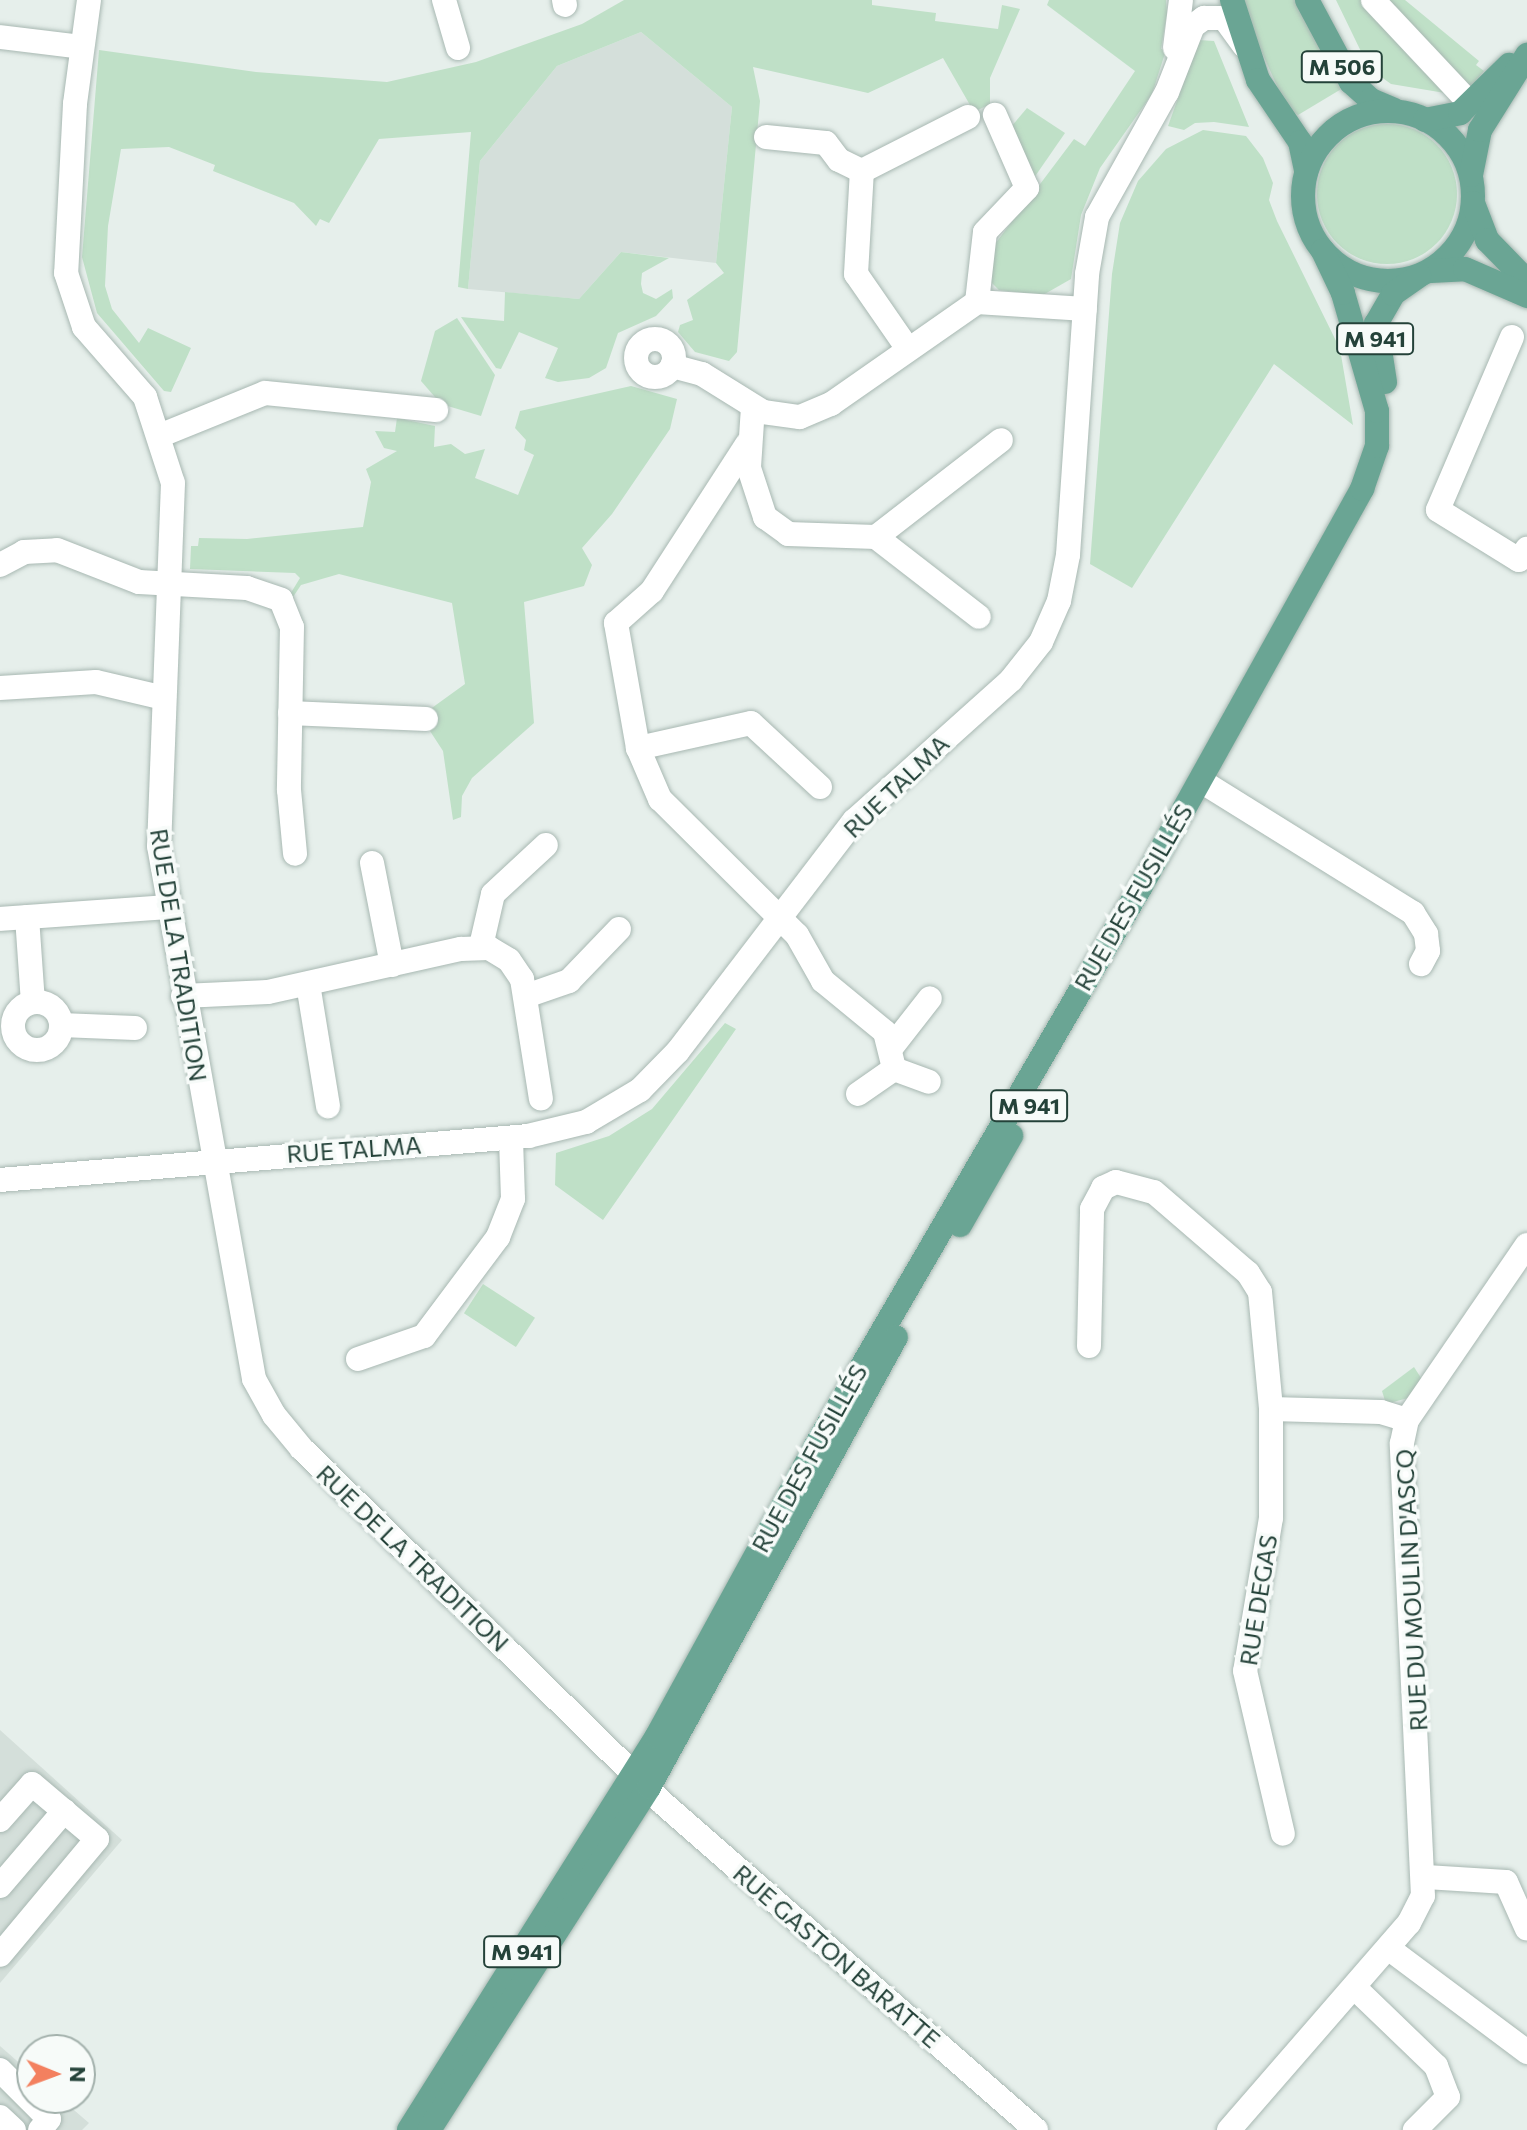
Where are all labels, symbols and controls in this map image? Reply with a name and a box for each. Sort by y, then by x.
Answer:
road number: M 506 [1300,49,1384,85]
road number: M 941 [1335,321,1415,357]
street label: RUE TALMA [837,729,955,843]
street label: RUE DES FUSILLÉS [1068,799,1198,995]
street label: RUE DE LA TRADITION [145,827,213,1083]
road number: M 941 [989,1088,1069,1124]
street label: RUE TALMA [286,1130,422,1168]
street label: RUE DES FUSILLÉS [745,1359,873,1557]
street label: RUE DU MOULIN D'ASCQ [1389,1448,1433,1732]
street label: RUE DE LA TRADITION [311,1459,515,1657]
street label: RUE DEGAS [1233,1533,1283,1667]
street label: RUE GASTON BARATTE [728,1858,946,2054]
road number: M 941 [482,1934,562,1970]
north arrow [16,2034,96,2114]
text: N [65,2066,92,2083]

